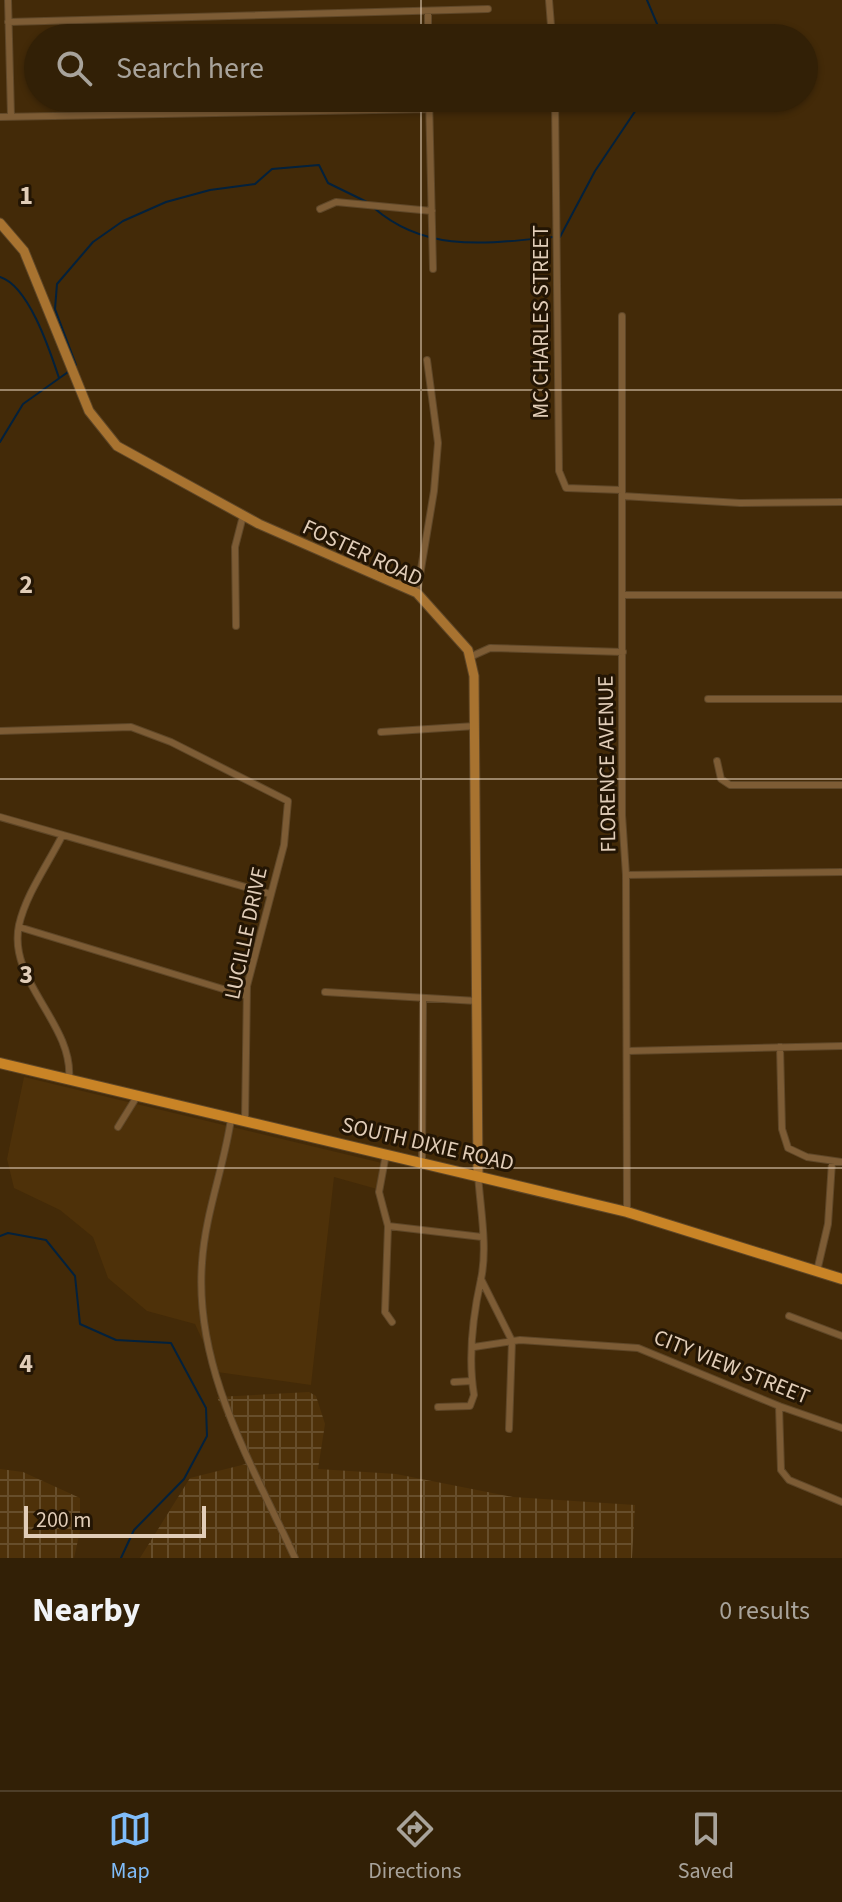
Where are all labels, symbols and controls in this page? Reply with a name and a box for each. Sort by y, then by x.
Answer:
search box [24,24,818,112]
icon: search [52,46,96,90]
text: Search here [116,47,264,90]
text: 1 [19,177,33,214]
street label: MC CHARLES STREET [525,225,557,419]
street label: FOSTER ROAD [297,511,428,595]
text: 2 [19,566,33,603]
street label: FLORENCE AVENUE [589,675,625,853]
street label: LUCILLE DRIVE [216,864,276,1002]
text: 3 [19,956,33,993]
street label: SOUTH DIXIE ROAD [338,1109,517,1179]
street label: CITY VIEW STREET [649,1321,815,1413]
text: 4 [19,1345,33,1382]
scale bar [24,1502,206,1538]
text: 200 m [36,1504,91,1536]
text: Nearby [32,1586,140,1635]
text: 0 results [719,1592,810,1629]
tab: Map [108,1807,152,1887]
tab: Directions [368,1807,461,1887]
tab: Saved [678,1807,734,1887]

